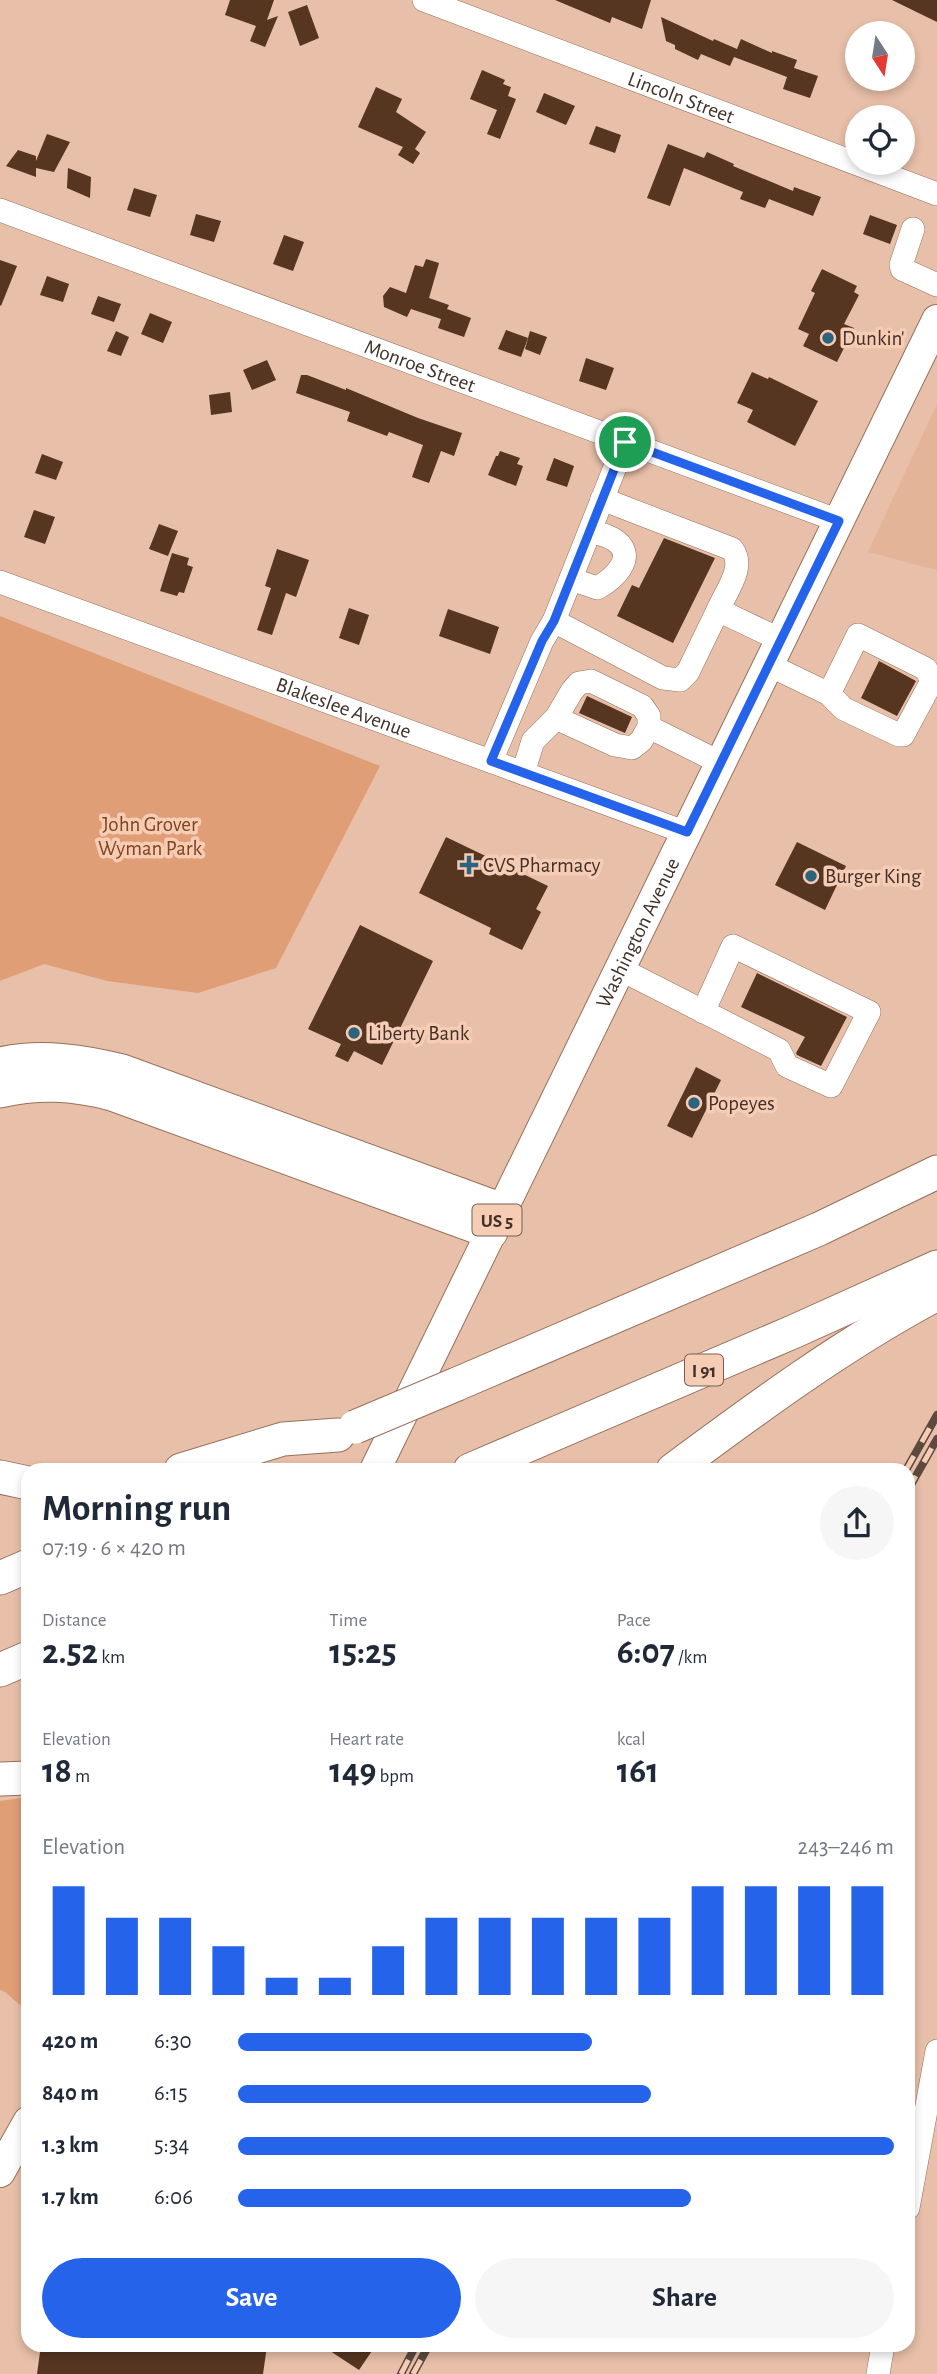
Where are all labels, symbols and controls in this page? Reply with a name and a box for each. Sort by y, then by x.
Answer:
north arrow [845,21,915,91]
map controls [845,21,915,175]
street label: Lincoln Street [625,68,737,127]
button: locate [845,105,915,175]
place label: Dunkin' [842,328,905,349]
marker: Dunkin' [820,330,836,346]
street label: Monroe Street [362,336,478,396]
pin [595,412,655,472]
icon: arrive [606,423,644,461]
street label: Blakeslee Avenue [273,674,414,742]
park label: John Grover Wyman Park [98,814,202,859]
place label: CVS Pharmacy [483,855,601,876]
street label: Washington Avenue [593,855,684,1011]
marker: CVS Pharmacy [461,857,477,873]
place label: Burger King [825,866,922,887]
marker: Burger King [803,868,819,884]
place label: Liberty Bank [368,1023,470,1044]
marker: Liberty Bank [346,1025,362,1041]
place label: Popeyes [708,1093,775,1114]
marker: Popeyes [686,1095,702,1111]
road number: US 5 [472,1204,522,1236]
road number: I 91 [685,1354,723,1386]
button: share [820,1486,894,1560]
text: Morning run [42,1490,231,1528]
text: 07:19 · 6 × 420 m [42,1537,186,1560]
text: Distance [42,1611,106,1630]
text: Time [329,1611,367,1630]
text: Pace [617,1611,651,1630]
text: 2.52 [42,1635,98,1670]
text: 15:25 [329,1635,397,1670]
text: 6:07 [617,1635,675,1670]
text: km [98,1648,125,1667]
text: /km [675,1648,707,1667]
text: Elevation [42,1730,111,1749]
text: Heart rate [329,1730,404,1749]
text: kcal [617,1730,646,1749]
text: 18 [42,1754,72,1789]
text: 149 [329,1754,376,1789]
text: 161 [617,1754,659,1789]
text: m [72,1767,90,1786]
text: bpm [376,1767,414,1786]
text: Elevation [42,1836,125,1859]
text: 243–246 m [798,1836,894,1859]
text: 420 m [42,2030,98,2053]
text: 6:30 [154,2030,192,2053]
text: 840 m [42,2082,99,2105]
text: 6:15 [154,2082,188,2105]
text: 1.3 km [42,2134,99,2157]
text: 5:34 [154,2134,189,2157]
text: 1.7 km [42,2186,99,2209]
text: 6:06 [154,2186,193,2209]
button: Save [42,2258,461,2338]
button: Share [475,2258,894,2338]

